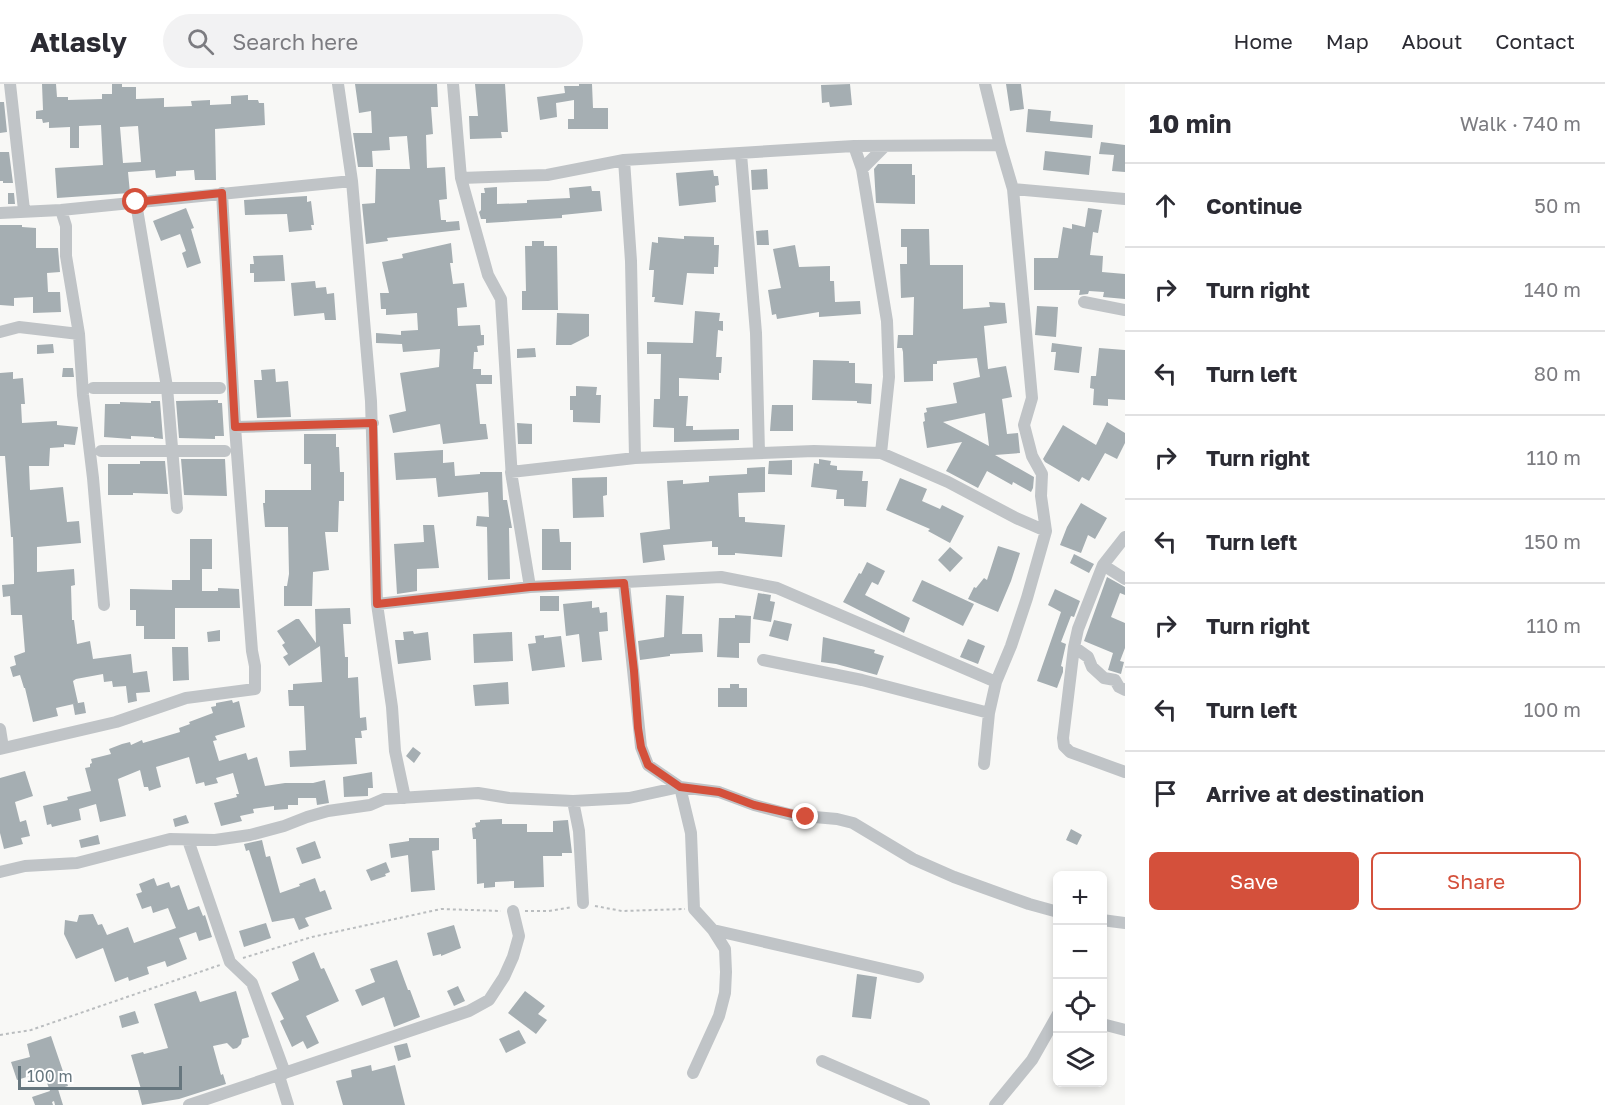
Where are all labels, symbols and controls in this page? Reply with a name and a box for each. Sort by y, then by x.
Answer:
search box [163,14,583,68]
text: Atlasly [30,25,127,58]
icon: search [184,25,217,58]
text: Search here [232,28,358,55]
text: Home [1233,28,1293,54]
text: Map [1326,28,1369,54]
text: About [1402,28,1462,54]
text: Contact [1495,28,1575,54]
text: 10 min [1149,108,1231,139]
text: Walk · 740 m [1460,111,1581,135]
route start [122,188,148,214]
icon: ahead [1149,189,1182,222]
text: Continue [1206,192,1302,219]
text: 50 m [1534,193,1581,217]
icon: right [1149,273,1182,306]
text: Turn right [1206,276,1310,303]
text: 140 m [1524,277,1581,301]
icon: left [1149,357,1182,390]
text: Turn left [1206,360,1297,387]
text: 80 m [1534,361,1581,385]
icon: right [1149,441,1182,474]
text: Turn right [1206,444,1310,471]
text: 110 m [1527,445,1581,469]
icon: left [1149,525,1182,558]
text: Turn left [1206,528,1297,555]
text: 150 m [1525,529,1581,553]
icon: right [1149,609,1182,642]
text: Turn right [1206,612,1310,639]
text: 110 m [1527,613,1581,637]
icon: left [1149,693,1182,726]
text: Turn left [1206,696,1297,723]
text: 100 m [1524,697,1581,721]
icon: arrive [1149,777,1182,810]
text: Arrive at destination [1206,780,1424,807]
route end [792,803,818,829]
button: Save [1149,852,1359,910]
button: Share [1371,852,1581,910]
map controls [1053,871,1107,1087]
button: + [1053,871,1107,925]
button: − [1053,925,1107,979]
button: locate [1053,979,1107,1033]
button: layers [1053,1033,1107,1087]
scale bar [18,1063,182,1090]
text: 100 m [27,1066,73,1086]

